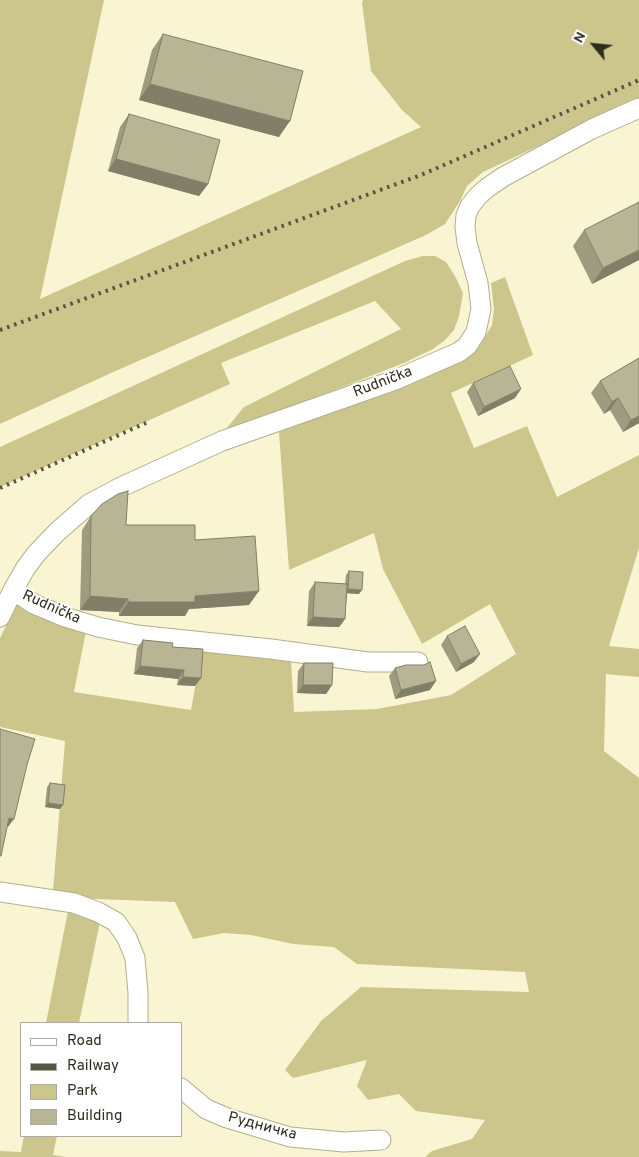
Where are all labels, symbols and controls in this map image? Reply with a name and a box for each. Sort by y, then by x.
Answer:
north arrow [569,20,619,70]
text: N [570,29,590,46]
street label: Rudnička [351,364,415,402]
street label: Rudnička [19,587,83,629]
legend [20,1022,182,1137]
text: Road [67,1032,102,1051]
text: Railway [67,1057,119,1076]
text: Park [67,1082,98,1101]
text: Building [67,1107,122,1126]
street label: Рудничка [226,1109,298,1145]

